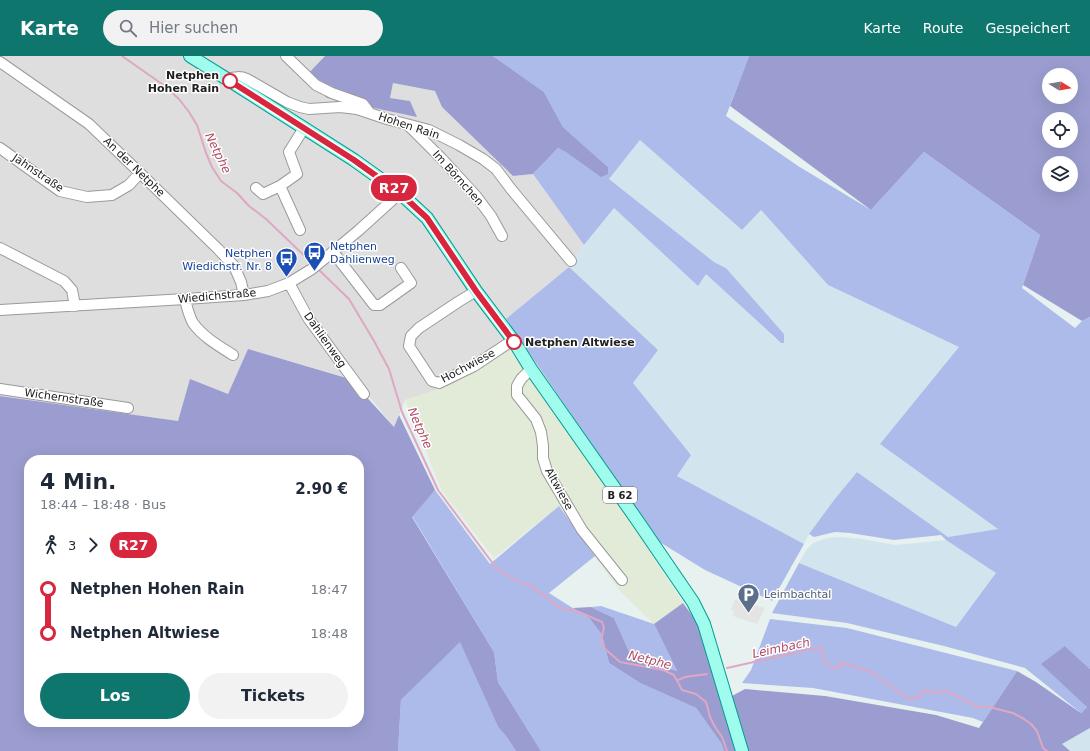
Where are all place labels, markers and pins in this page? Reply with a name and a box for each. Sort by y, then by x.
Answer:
place label: Netphen Hohen Rain [148,69,219,95]
marker: Netphen Hohen Rain [222,73,238,89]
bus stop icon: Netphen Dahlienweg [302,239,328,272]
place label: Netphen Dahlienweg [330,240,395,266]
bus stop icon: Netphen Wiedichstr. Nr. 8 [274,246,300,279]
place label: Netphen Wiedichstr. Nr. 8 [182,247,272,273]
marker: Netphen Altwiese [506,334,522,350]
place label: Netphen Altwiese [525,336,635,349]
parking icon: Leimbachtal [735,581,761,614]
place label: Leimbachtal [764,588,831,601]

